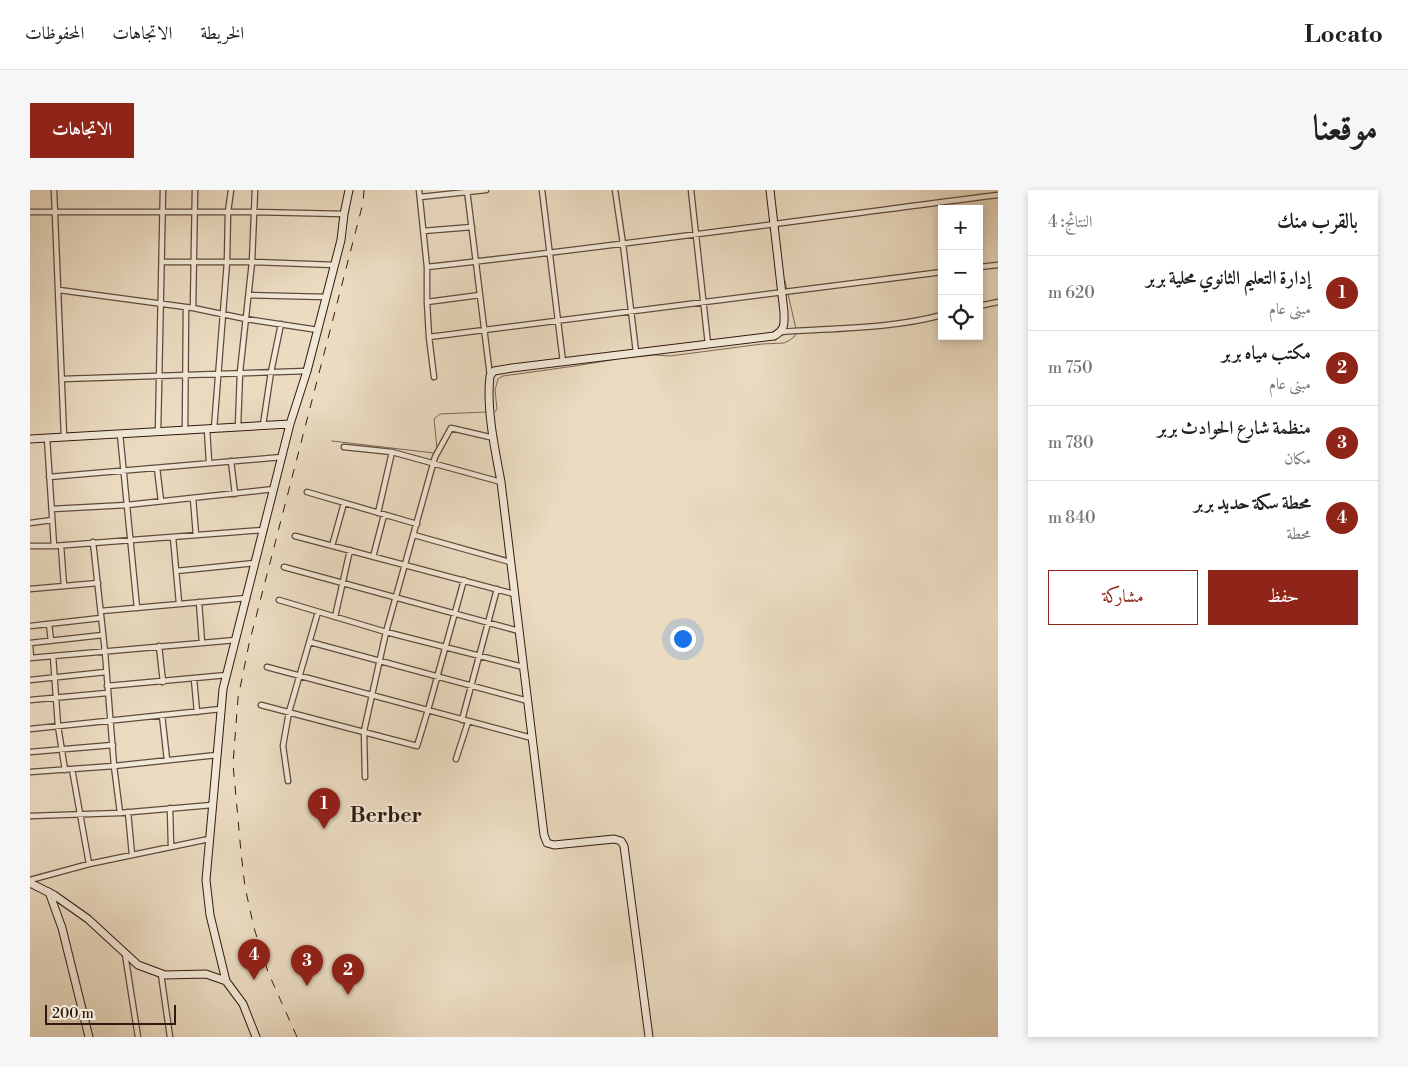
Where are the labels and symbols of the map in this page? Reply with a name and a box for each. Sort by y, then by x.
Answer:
your location [670,626,696,652]
pin: 1 [308,788,340,829]
district label: Berber [350,803,422,829]
pin: 4 [238,939,270,980]
pin: 3 [291,945,323,986]
pin: 2 [332,954,364,995]
scale bar [45,1002,176,1025]

